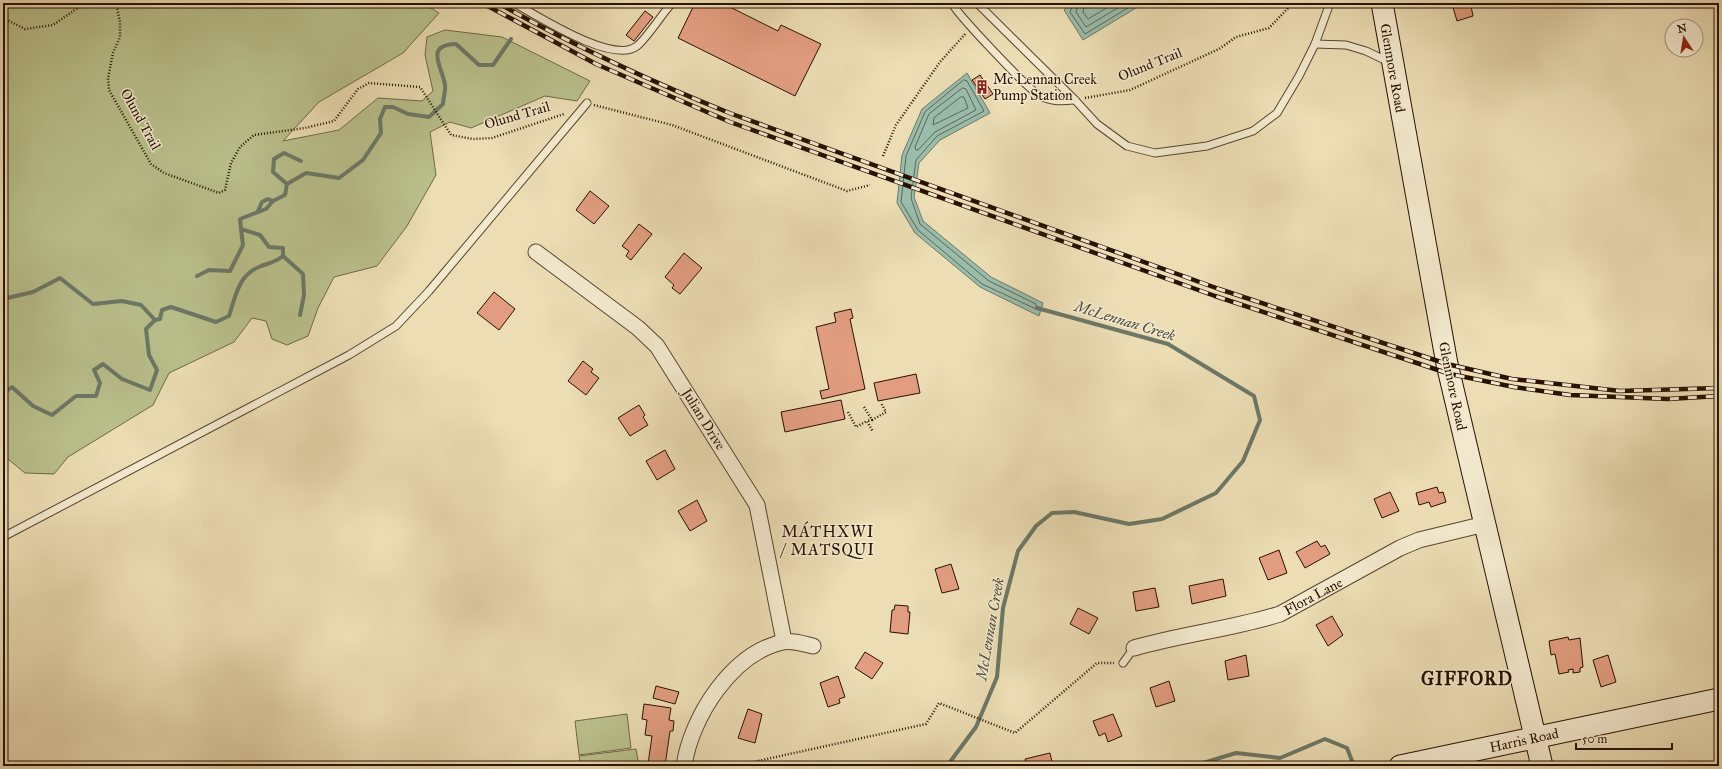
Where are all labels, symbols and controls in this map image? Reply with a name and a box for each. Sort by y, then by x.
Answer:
north arrow [1664,18,1704,58]
text: N [1676,21,1689,36]
street label: Glenmore Road [1376,22,1409,114]
street label: Olund Trail [1116,44,1185,85]
place label: Mc Lennan Creek Pump Station [993,71,1097,104]
building icon: Mc Lennan Creek Pump Station [974,79,990,95]
street label: Olund Trail [117,86,164,153]
street label: Olund Trail [482,98,552,133]
water label: McLennan Creek [1071,297,1178,345]
street label: Glenmore Road [1435,340,1470,432]
street label: Julian Drive [676,384,729,454]
district label: MÁTHXWI / MATSQUI [779,521,875,559]
street label: Flora Lane [1281,574,1346,619]
water label: McLennan Creek [972,576,1008,684]
district label: GIFFORD [1421,668,1513,690]
street label: Harris Road [1488,725,1560,756]
scale bar [1576,725,1672,751]
text: 50 m [1582,732,1607,746]

